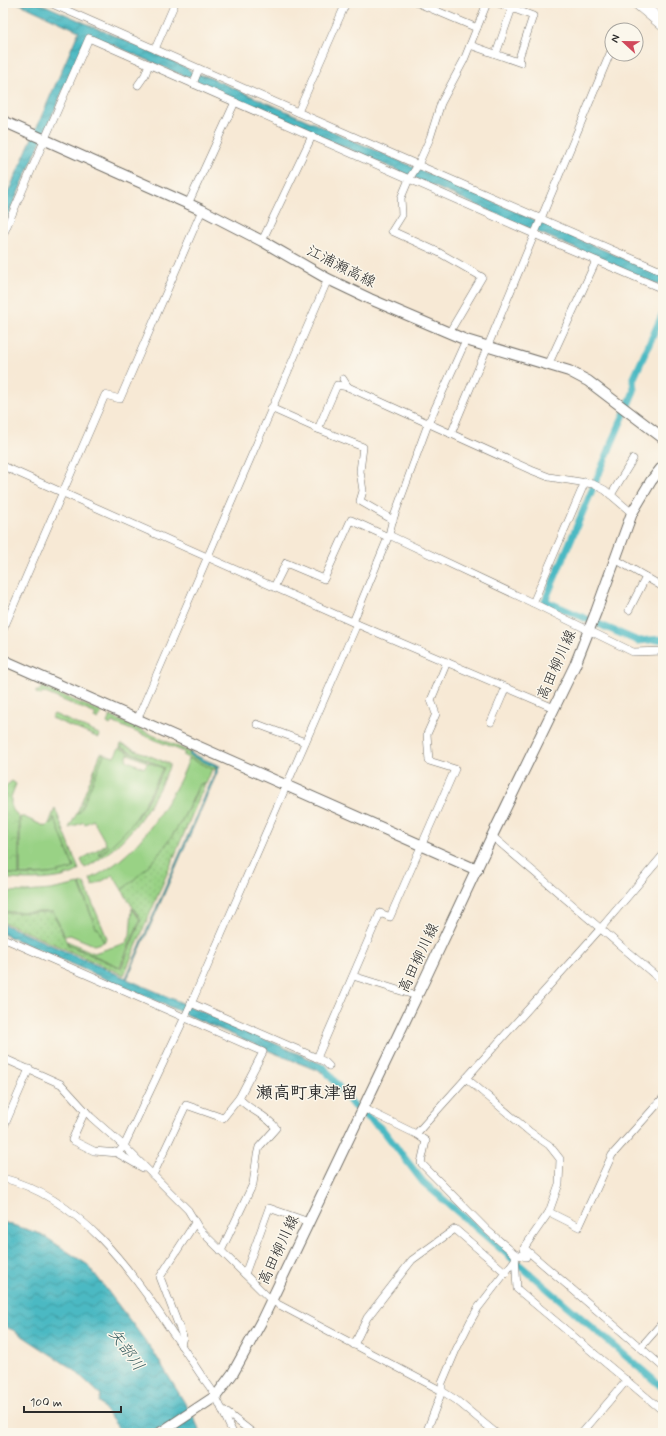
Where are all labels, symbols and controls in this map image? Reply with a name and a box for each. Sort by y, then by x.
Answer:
north arrow [604,22,644,62]
text: N [608,33,624,45]
street label: 江浦瀬高線 [303,241,379,293]
street label: 高田柳川線 [533,627,581,703]
street label: 高田柳川線 [394,920,444,996]
district label: 瀬高町東津留 [256,1082,358,1104]
street label: 高田柳川線 [254,1212,304,1288]
water label: 矢部川 [103,1324,149,1376]
scale bar [24,1388,121,1414]
text: 100 m [30,1395,62,1411]

